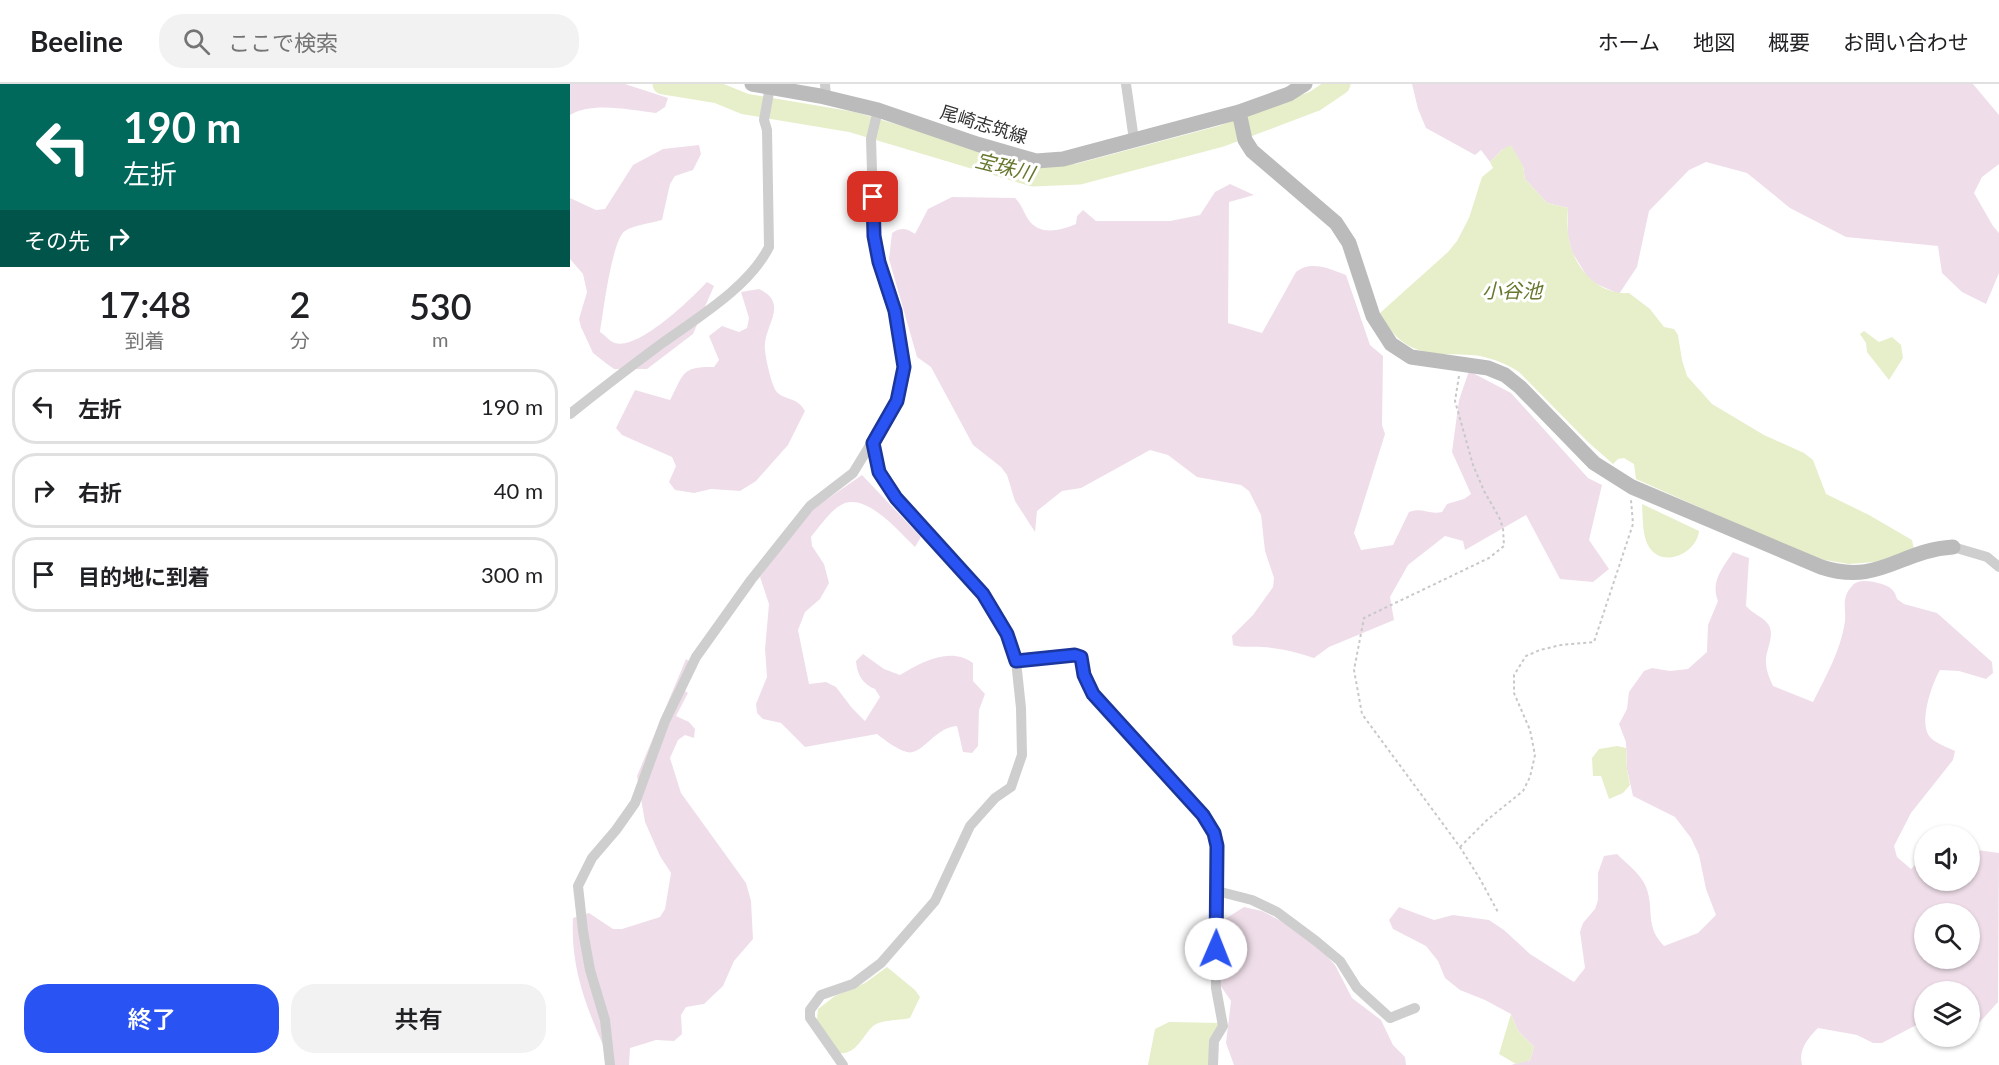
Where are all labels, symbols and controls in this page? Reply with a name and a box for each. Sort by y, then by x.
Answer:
search box [159,14,579,68]
text: Beeline [30,24,123,58]
icon: search [180,25,213,58]
text: ここで検索 [228,29,338,56]
text: ホーム [1598,29,1660,54]
text: 地図 [1693,29,1735,54]
text: 概要 [1768,29,1810,54]
text: お問い合わせ [1843,29,1969,54]
street label: 尾崎志筑線 [938,100,1030,148]
text: 190 m [123,102,241,152]
icon: left [24,108,102,186]
water label: 宝珠川 [973,147,1039,185]
text: 左折 [123,157,177,190]
pin [847,171,898,222]
icon: arrive [856,180,889,213]
icon: right [102,222,135,255]
text: その先 [24,227,90,254]
water label: 小谷池 [1482,278,1544,302]
text: 17:48 [98,282,191,326]
text: 2 [290,282,310,326]
text: 530 [409,284,472,328]
text: m [432,327,448,351]
text: 到着 [125,328,165,352]
text: 分 [290,328,310,352]
icon: left [27,390,60,423]
text: 190 m [481,393,543,420]
text: 左折 [78,395,122,422]
icon: right [27,474,60,507]
text: 40 m [494,477,543,504]
text: 右折 [78,479,122,506]
icon: arrive [27,558,60,591]
text: 300 m [481,561,543,588]
text: 目的地に到着 [78,563,210,590]
map controls [1914,825,1980,1047]
button: sound [1914,825,1980,891]
button: search [1914,903,1980,969]
position arrow [1184,917,1248,981]
button: layers [1914,981,1980,1047]
button: 終了 [24,984,279,1053]
button: 共有 [291,984,546,1053]

